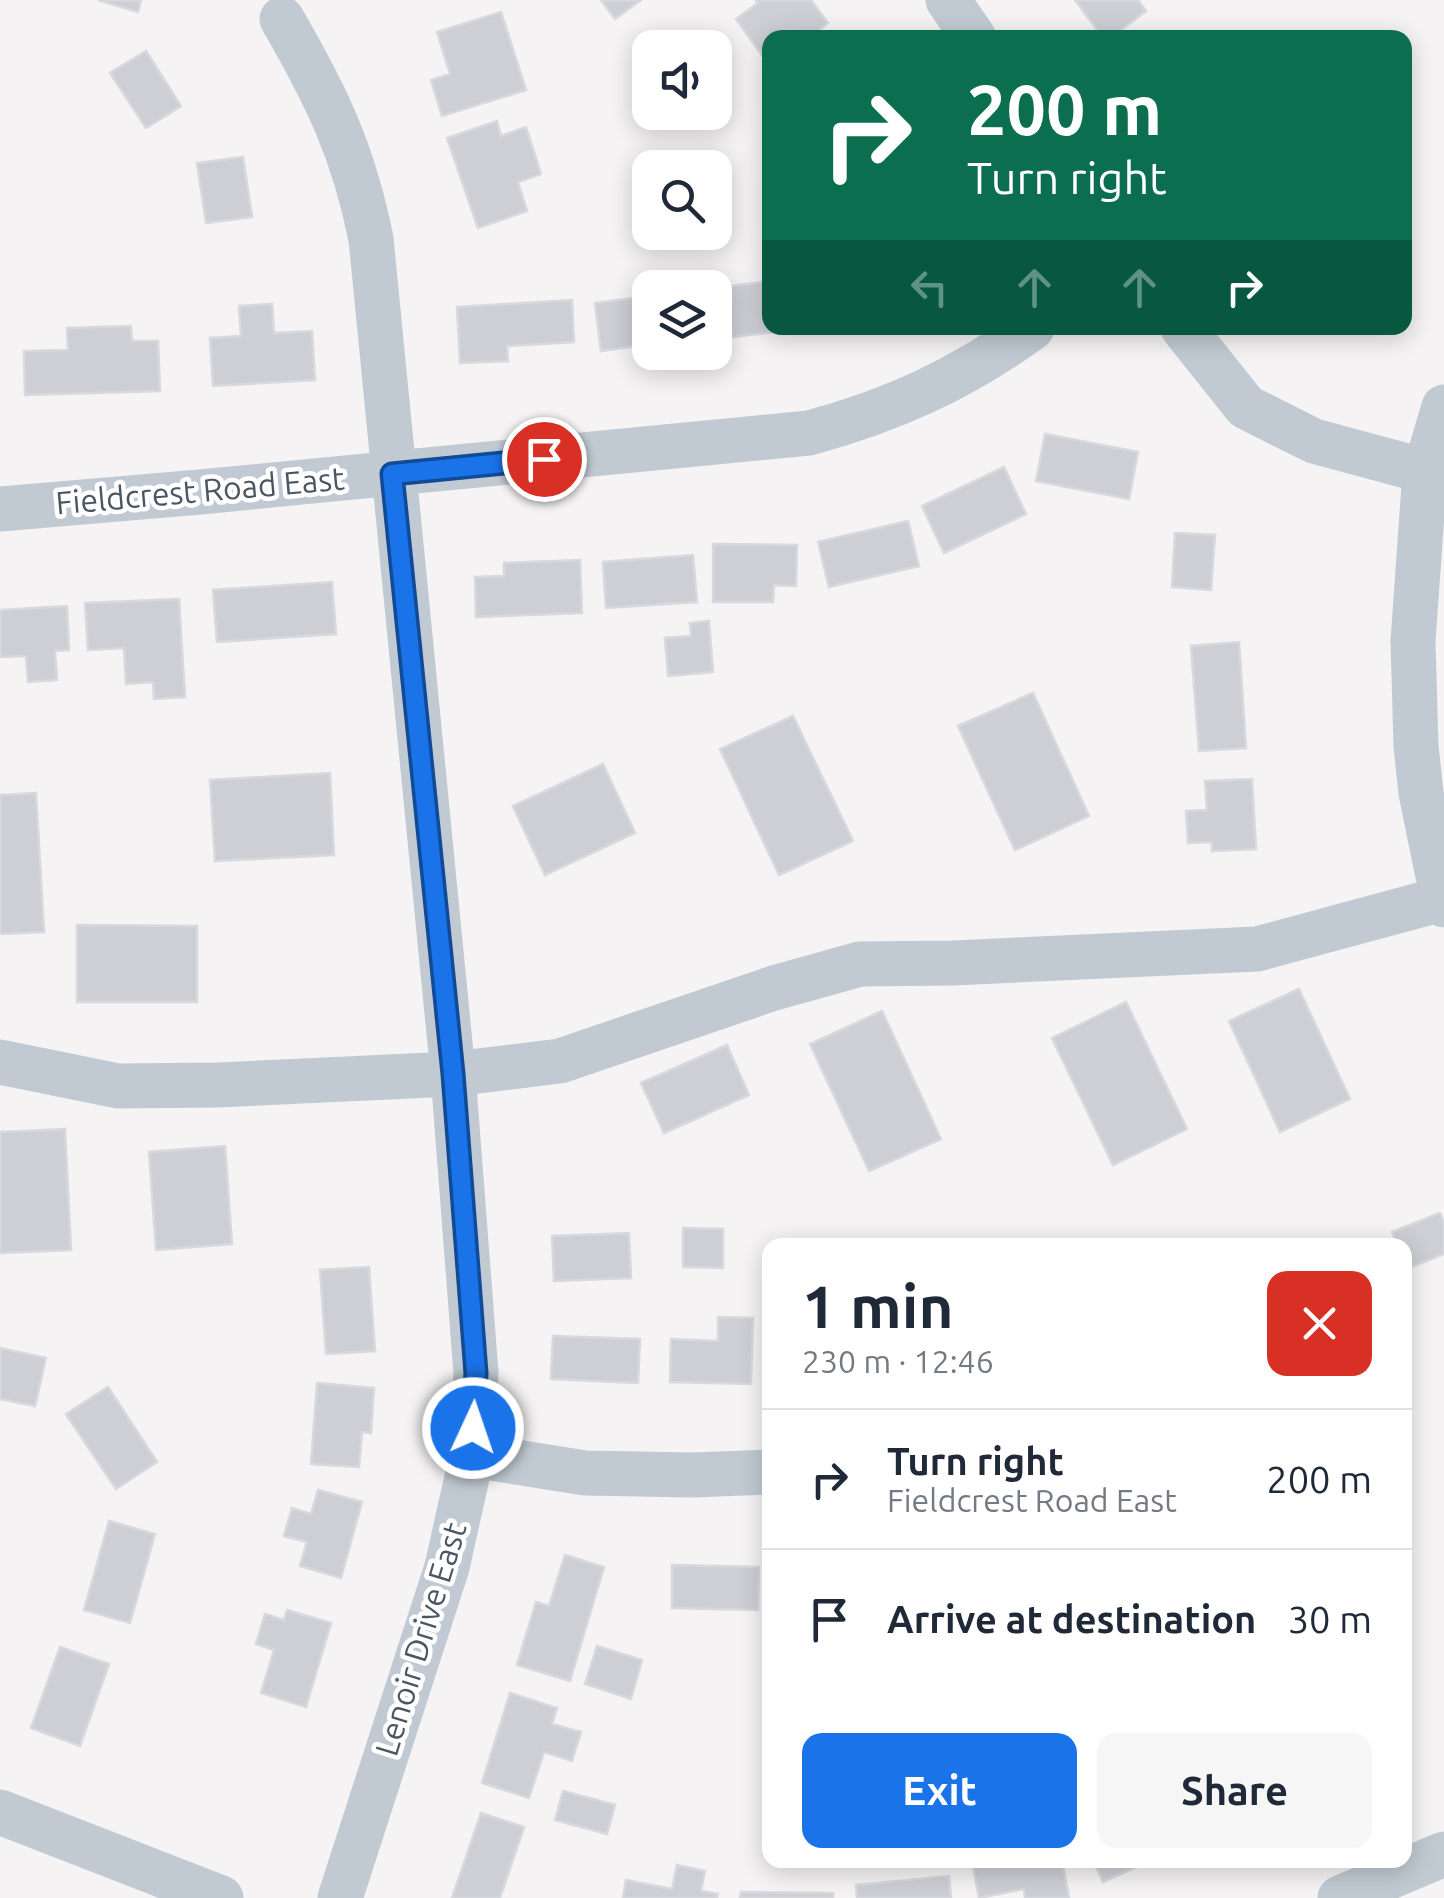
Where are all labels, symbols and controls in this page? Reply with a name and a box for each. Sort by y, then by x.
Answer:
map controls [632,30,732,370]
button: sound [632,30,732,130]
icon: right [802,70,932,200]
text: 200 m [967,70,1162,148]
button: search [632,150,732,250]
text: Turn right [967,152,1167,203]
icon: left [902,260,957,315]
icon: ahead [1007,260,1062,315]
icon: ahead [1112,260,1167,315]
icon: right [1217,260,1272,315]
button: layers [632,270,732,370]
pin [502,417,587,502]
icon: arrive [517,432,572,487]
street label: Fieldcrest Road East [54,459,346,521]
button: close [1267,1271,1372,1376]
text: 1 min [802,1272,954,1339]
text: 230 m · 12:46 [802,1343,994,1379]
position arrow [421,1376,525,1480]
text: Turn right [887,1440,1064,1482]
icon: right [802,1452,857,1507]
text: 200 m [1266,1458,1372,1500]
text: Fieldcrest Road East [887,1482,1177,1518]
street label: Lenoir Drive East [367,1517,473,1760]
icon: arrive [802,1592,857,1647]
text: Arrive at destination [887,1598,1256,1640]
text: 30 m [1288,1598,1372,1640]
button: Exit [802,1733,1077,1848]
button: Share [1097,1733,1372,1848]

